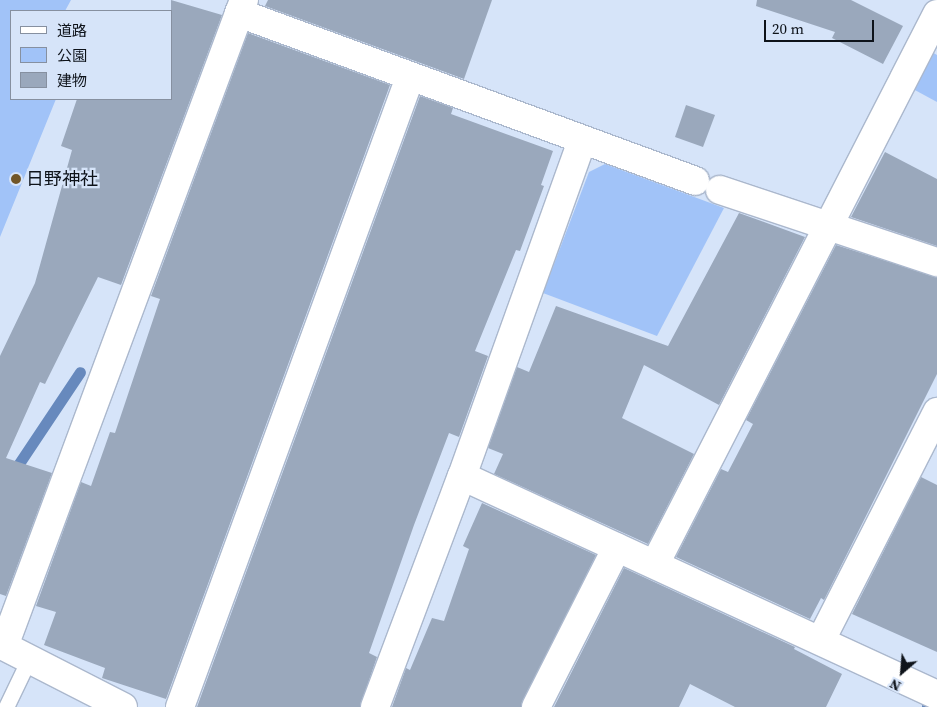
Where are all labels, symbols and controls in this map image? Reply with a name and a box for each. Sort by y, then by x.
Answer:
legend [10,10,172,100]
scale bar [767,10,877,42]
text: 20 m [772,18,804,39]
text: 道路 [57,20,87,41]
text: 公園 [57,45,87,66]
text: 建物 [57,70,87,91]
place label: 日野神社 [26,168,98,190]
marker: 日野神社 [10,173,22,185]
north arrow [877,647,927,697]
text: N [886,674,904,697]

